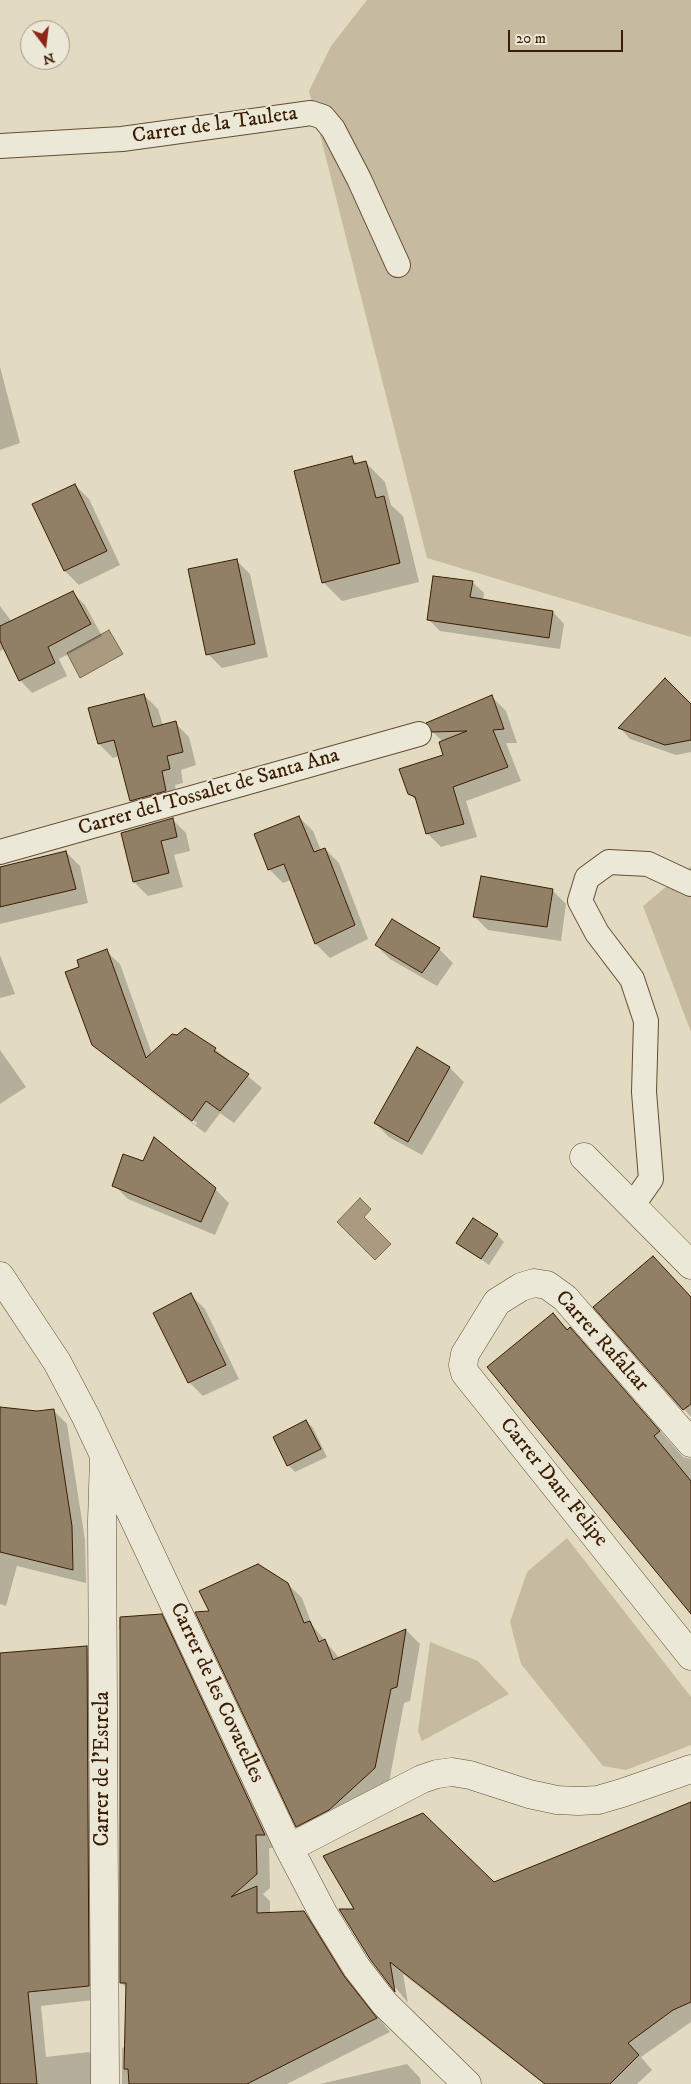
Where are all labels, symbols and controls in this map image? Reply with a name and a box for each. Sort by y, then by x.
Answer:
north arrow [20,20,70,70]
scale bar [511,20,626,52]
text: 20 m [516,29,546,48]
text: N [41,48,57,69]
street label: Carrer de la Tauleta [131,102,299,150]
street label: Carrer del Tossalet de Santa Ana [76,744,342,842]
street label: Carrer Rafaltar [549,1286,653,1398]
street label: Carrer Dant Felipe [493,1414,613,1552]
street label: Carrer de les Covatelles [163,1599,269,1787]
street label: Carrer de l'Estrela [91,1691,117,1847]

